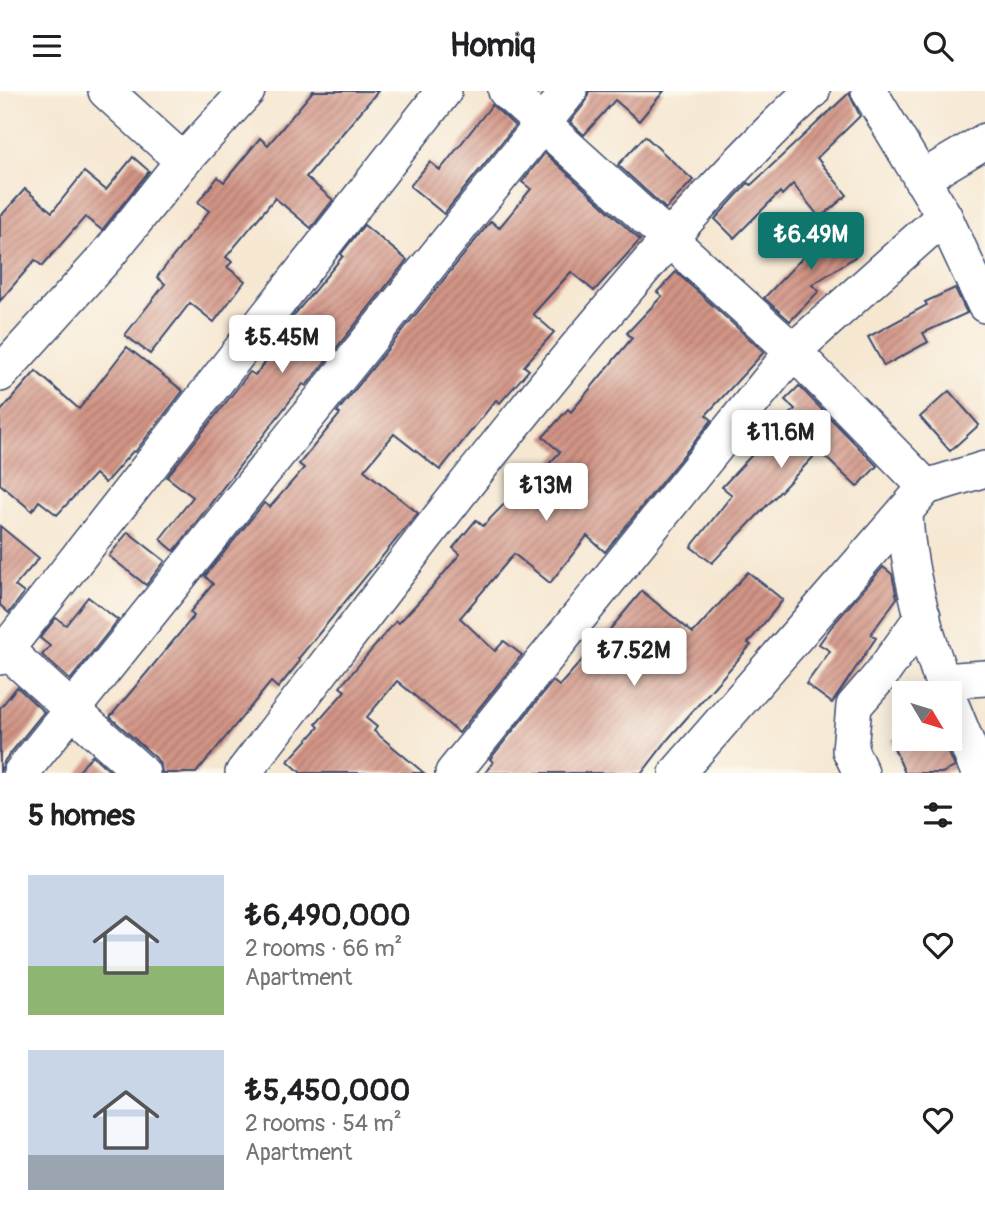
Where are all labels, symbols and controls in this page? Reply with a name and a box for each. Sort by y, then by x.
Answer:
text: Homiq [450,26,535,66]
icon: menu [28,27,66,65]
icon: search [919,27,957,65]
pin: ₺6.49M [754,213,868,272]
text: ₺6.49M [774,220,848,249]
pin: ₺5.45M [225,315,339,375]
text: ₺5.45M [245,323,319,352]
pin: ₺11.6M [724,411,838,470]
text: ₺11.6M [748,418,814,447]
pin: ₺13M [505,463,587,523]
text: ₺13M [520,471,572,500]
pin: ₺7.52M [577,629,691,688]
text: ₺7.52M [598,636,670,665]
north arrow [892,681,962,751]
map controls [892,681,962,751]
icon: filters [919,796,957,834]
text: 5 homes [28,797,135,834]
text: ₺6,490,000 [245,897,411,934]
icon: home [84,903,168,987]
icon: heart [919,926,957,964]
text: 2 rooms · 66 m² [245,934,402,963]
text: Apartment [245,963,352,992]
text: ₺5,450,000 [245,1072,410,1109]
icon: home [84,1078,168,1162]
icon: heart [919,1101,957,1139]
text: 2 rooms · 54 m² [245,1109,402,1138]
text: Apartment [245,1138,352,1167]

